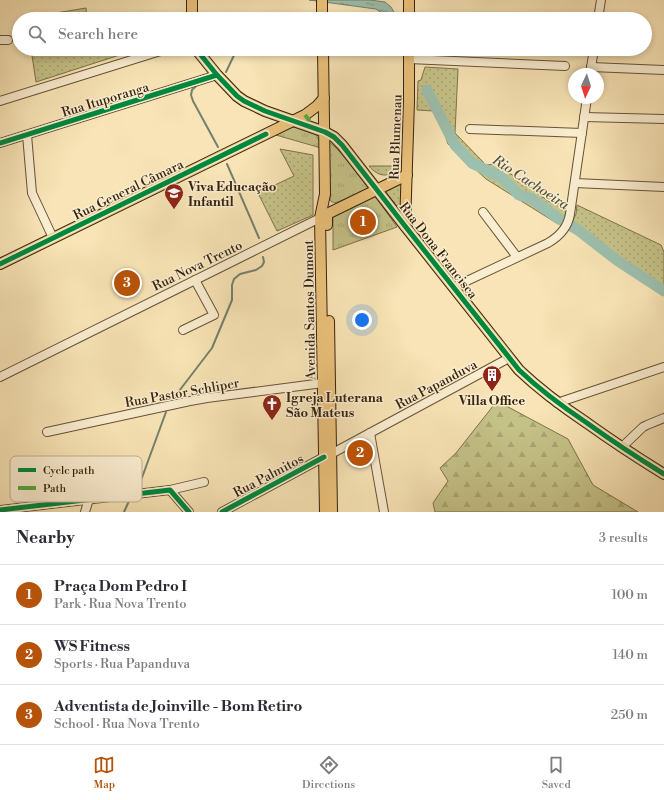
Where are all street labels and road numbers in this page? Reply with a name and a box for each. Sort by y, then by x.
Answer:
street label: Rua Ituporanga [60,79,151,121]
street label: Rua Blumenau [387,93,406,180]
street label: Rua General Câmara [71,156,186,223]
street label: Rua Dona Francisca [396,199,481,302]
street label: Rua Nova Trento [150,237,245,295]
street label: Avenida Santos Dumont [301,239,319,381]
street label: Rua Papanduva [393,356,480,413]
street label: Rua Pastor Schliper [124,375,241,411]
street label: Rua Palmitos [231,451,307,501]

